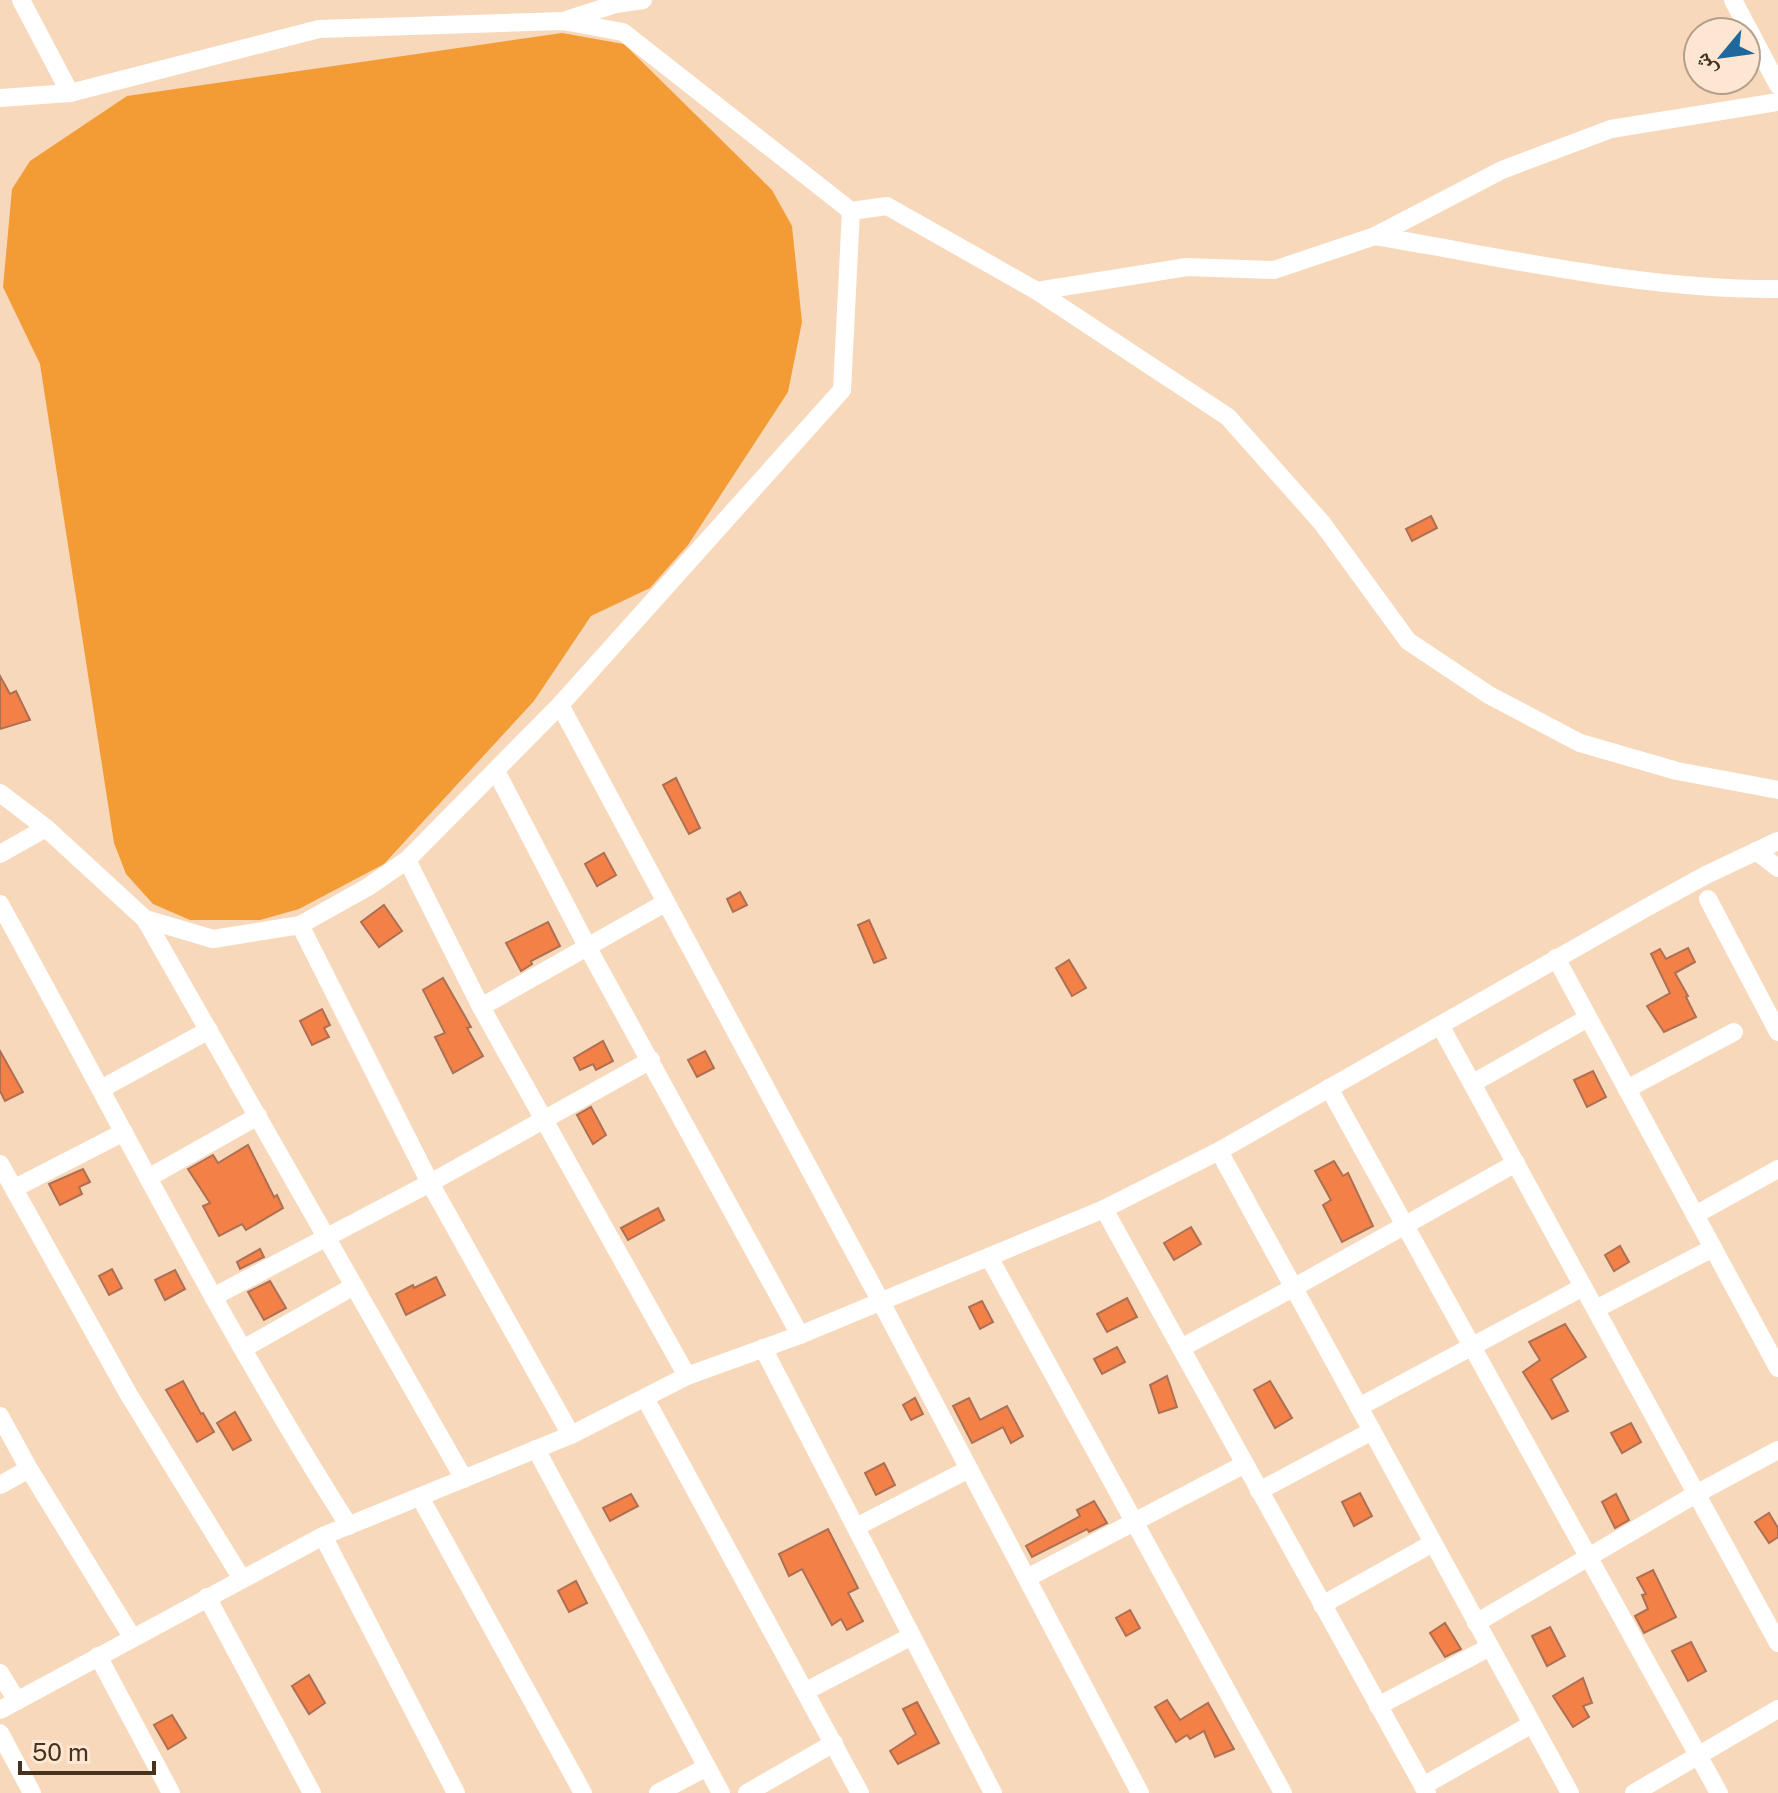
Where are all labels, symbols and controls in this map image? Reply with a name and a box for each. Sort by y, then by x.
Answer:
north arrow [1682,16,1762,96]
text: ش [1687,49,1722,82]
scale bar [20,1725,154,1775]
text: 50 m [32,1738,89,1766]

